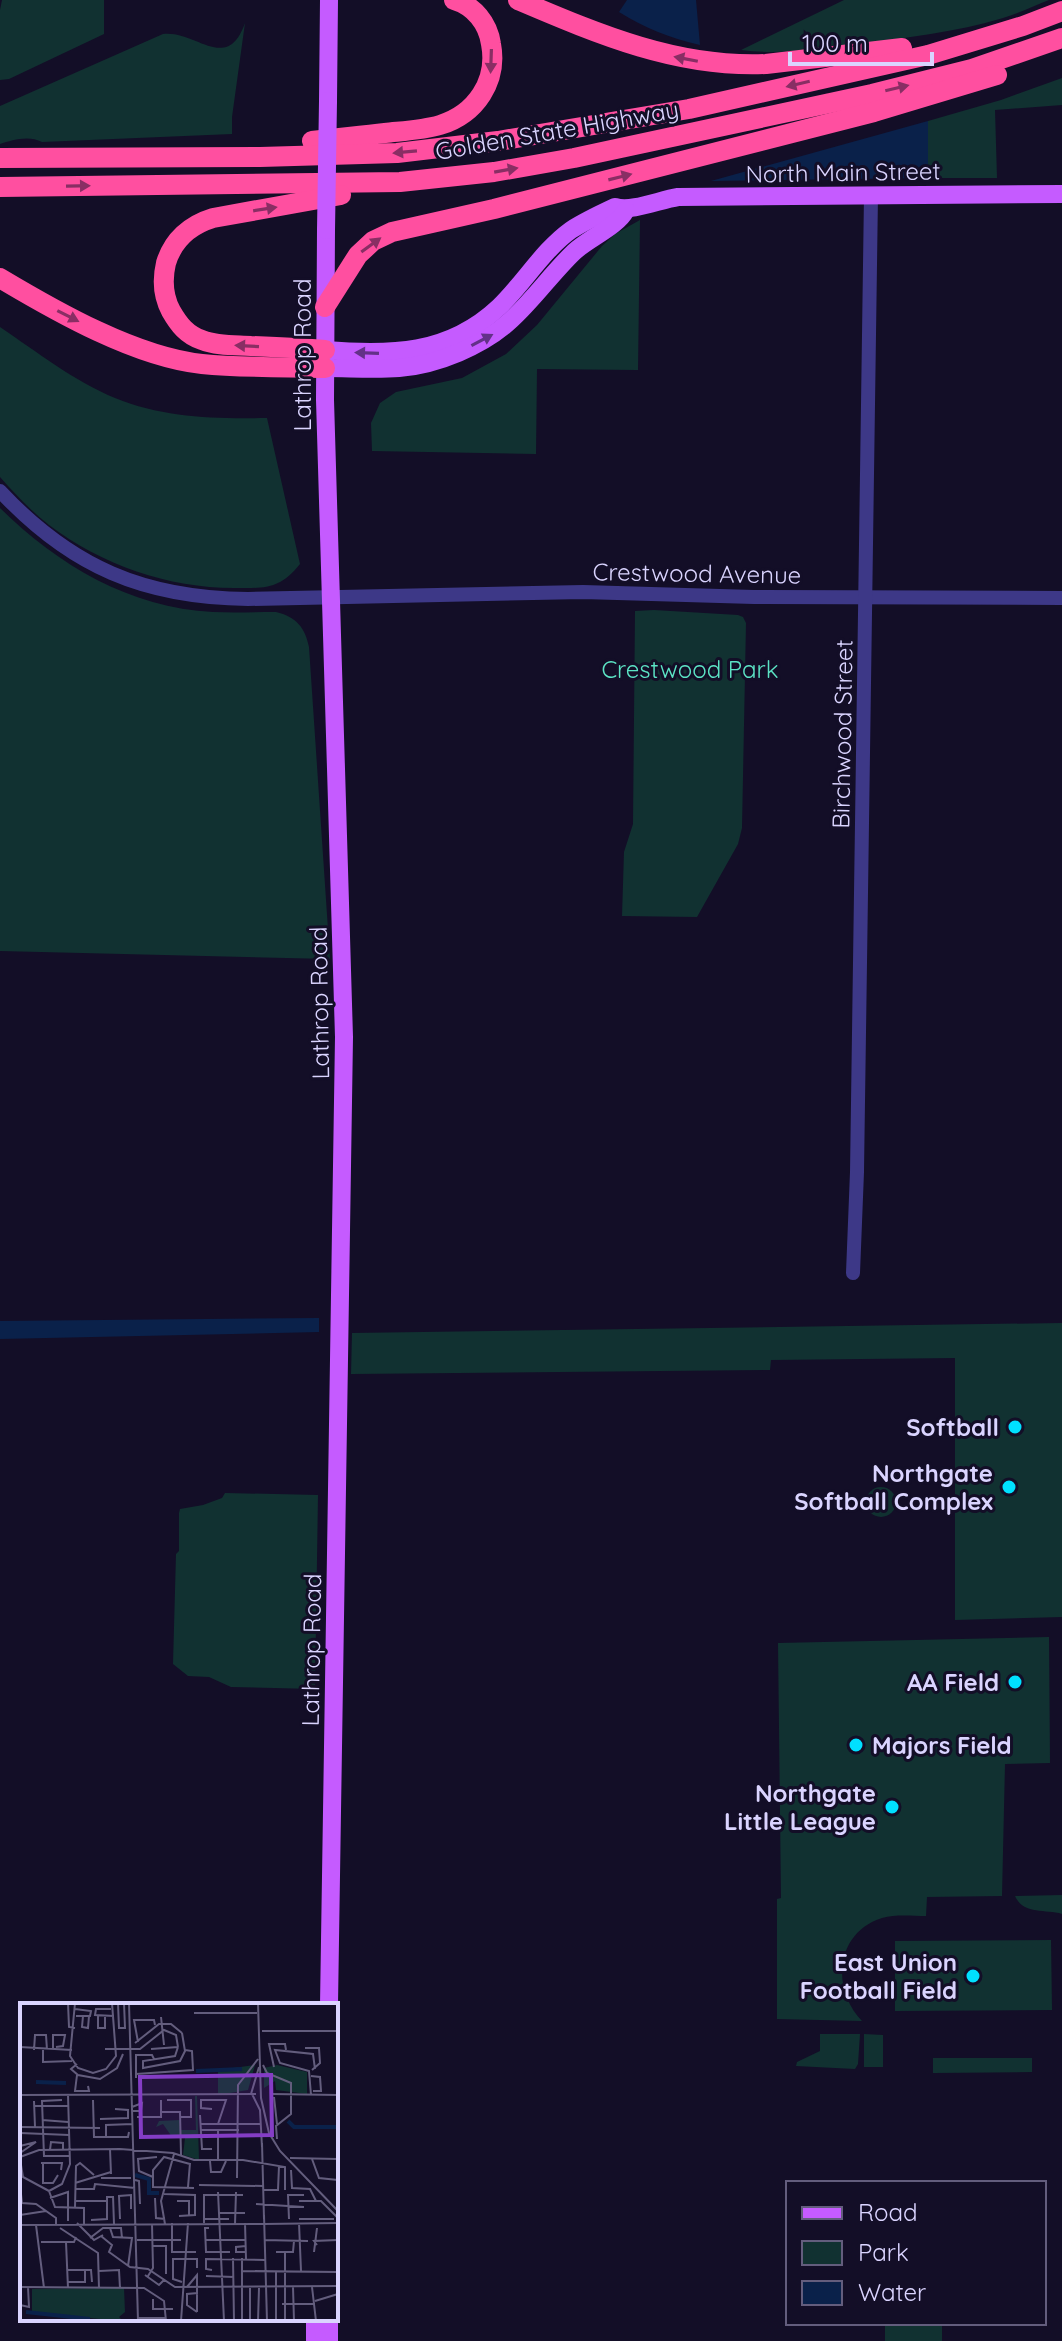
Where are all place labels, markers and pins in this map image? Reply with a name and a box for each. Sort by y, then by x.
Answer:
place label: Softball [906,1412,999,1442]
marker: Softball [1006,1418,1024,1436]
place label: Northgate Softball Complex [794,1458,993,1516]
marker: Northgate Softball Complex [1000,1478,1018,1496]
place label: AA Field [907,1667,999,1697]
marker: AA Field [1006,1673,1024,1691]
place label: Majors Field [872,1730,1012,1760]
marker: Majors Field [847,1736,865,1754]
place label: Northgate Little League [724,1778,876,1836]
marker: Northgate Little League [883,1798,901,1816]
place label: East Union Football Field [800,1947,957,2005]
marker: East Union Football Field [964,1967,982,1985]

